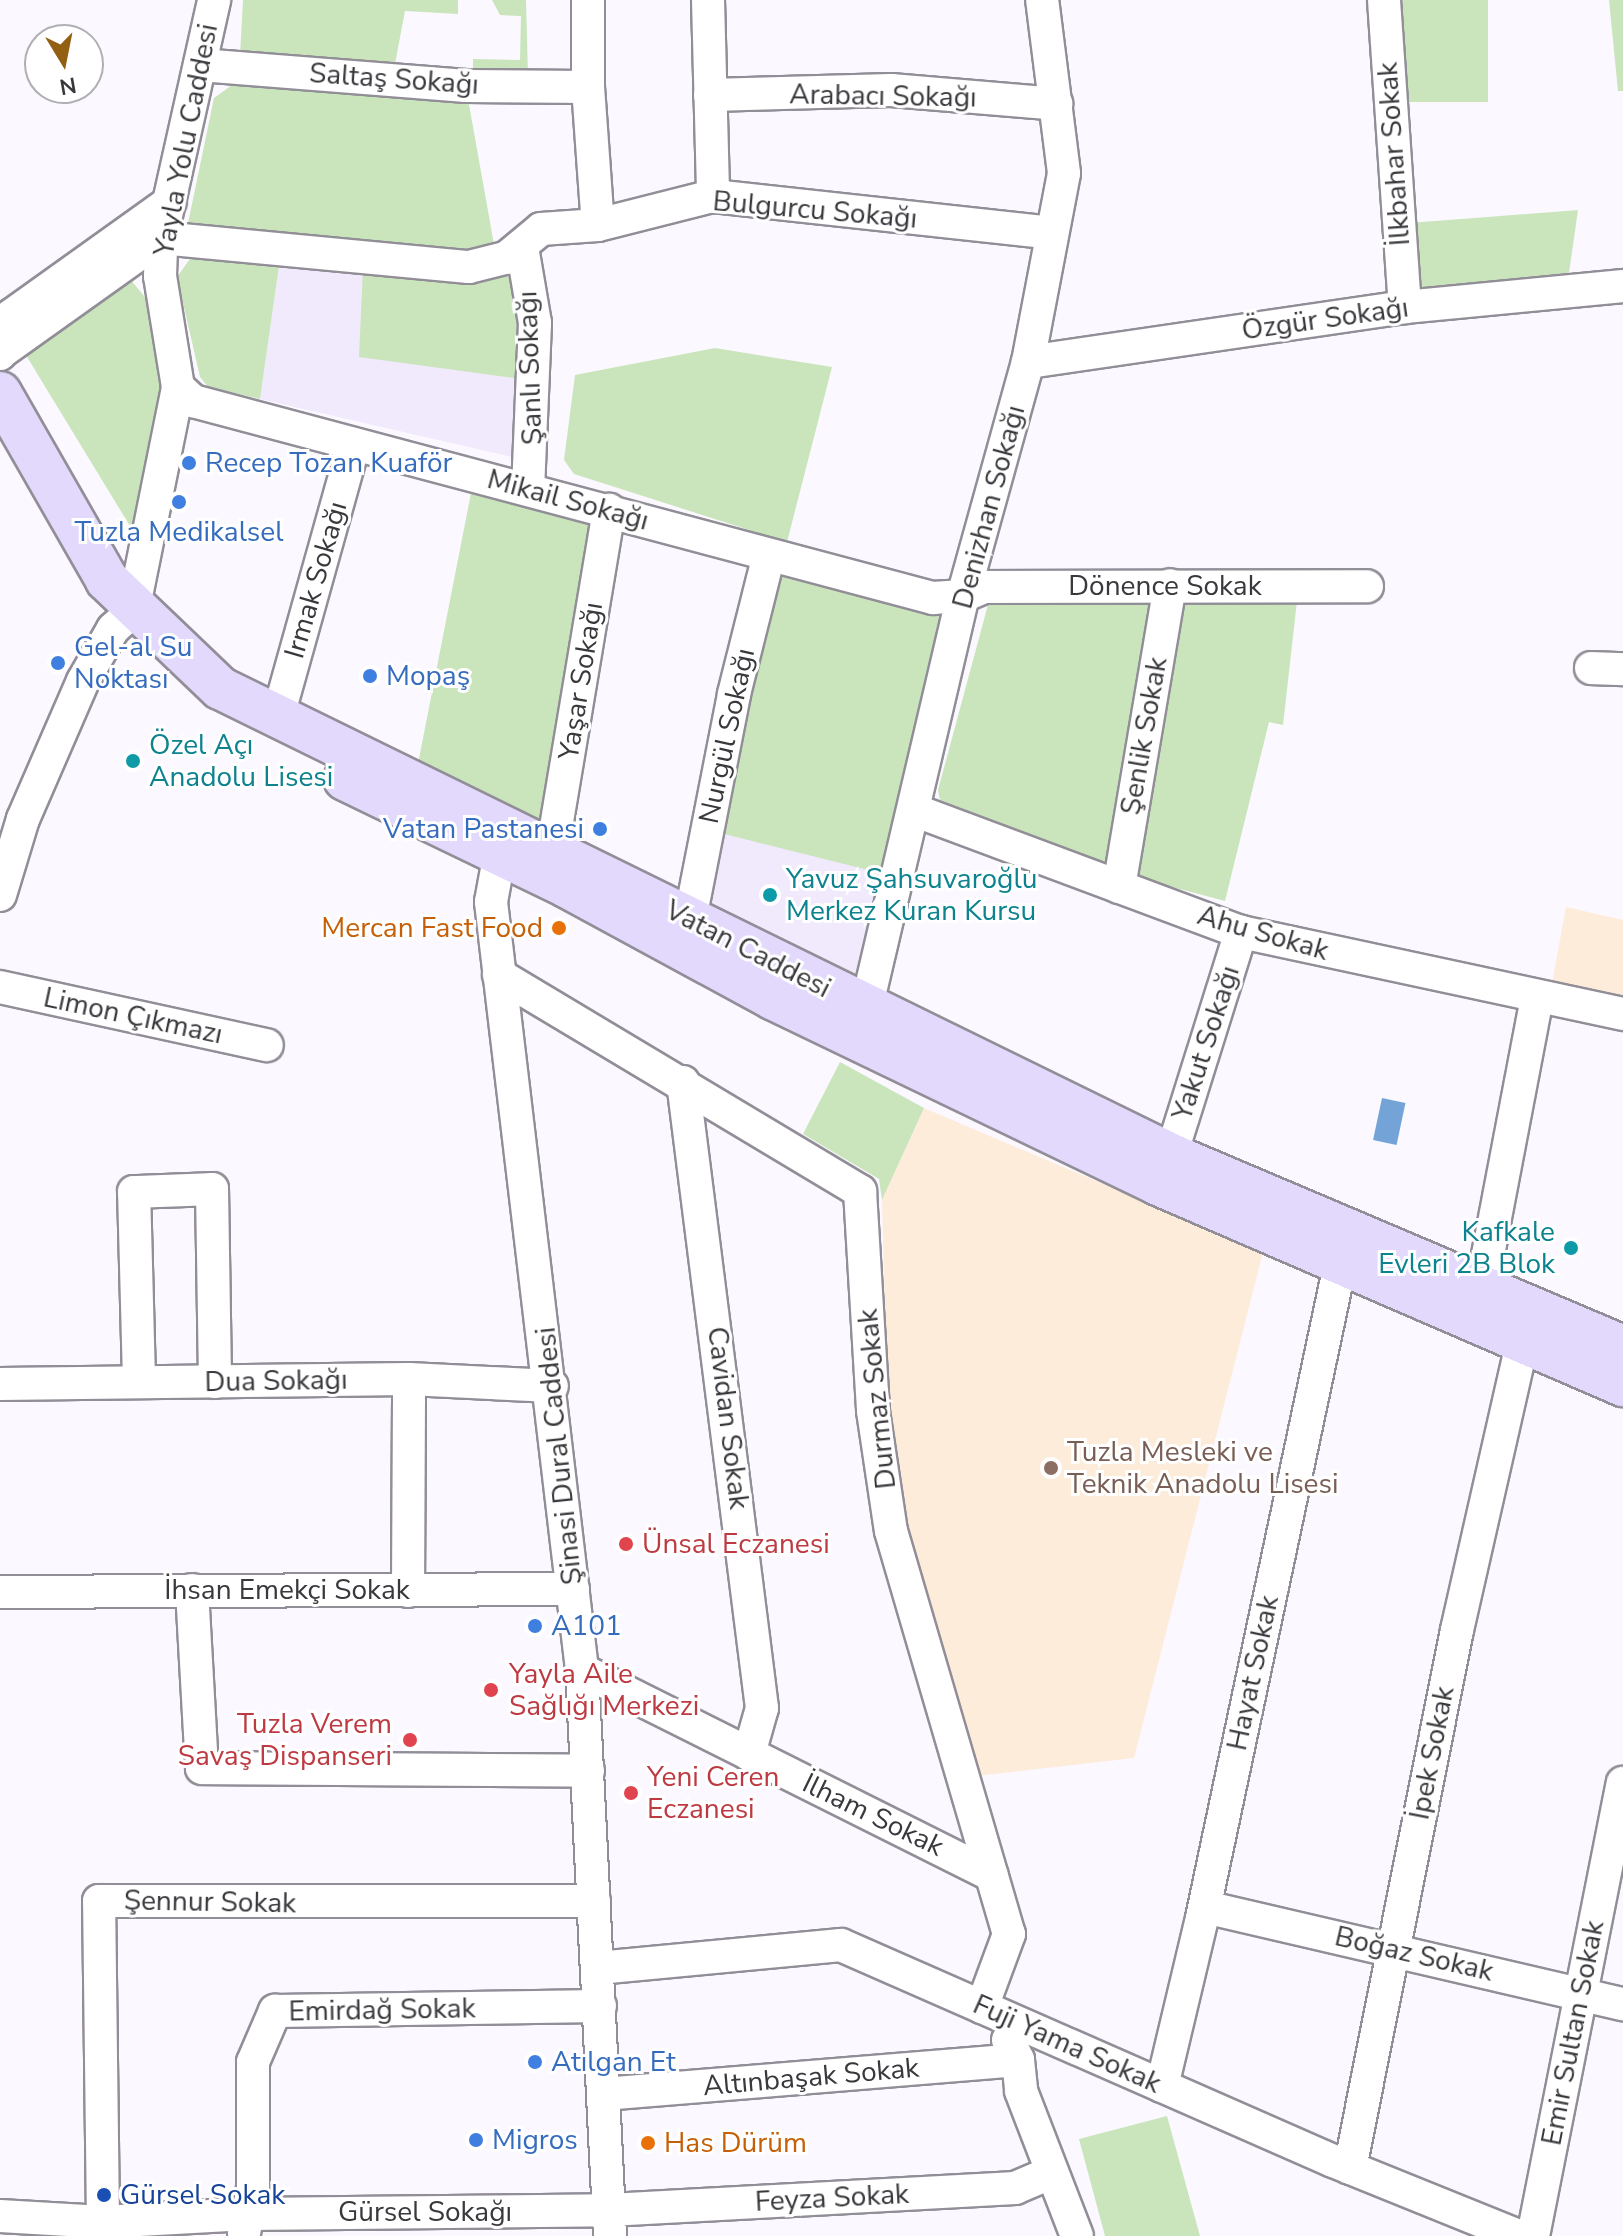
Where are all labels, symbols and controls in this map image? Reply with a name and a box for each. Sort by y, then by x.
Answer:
street label: Yayla Yolu Caddesi [147,21,225,259]
north arrow [24,24,104,104]
street label: Saltaş Sokağı [308,56,480,102]
street label: İlkbahar Sokak [1371,61,1417,247]
text: N [57,69,79,102]
street label: Arabacı Sokağı [789,78,977,114]
street label: Bulgurcu Sokağı [711,184,919,236]
street label: Şanlı Sokağı [511,290,549,446]
street label: Özgür Sokağı [1240,291,1410,347]
street label: Denizhan Sokağı [946,402,1032,612]
place label: Recep Tozan Kuaför [205,446,453,480]
marker: Recep Tozan Kuaför [180,454,198,472]
street label: Mikail Sokağı [484,462,652,538]
marker: Tuzla Medikalsel [170,493,188,511]
street label: Irmak Sokağı [278,498,354,662]
place label: Tuzla Medikalsel [75,515,283,549]
street label: Dönence Sokak [1068,569,1262,603]
street label: Yaşar Sokağı [552,600,610,762]
place label: Gel-al Su Noktası [74,630,192,696]
street label: Nurgül Sokağı [692,645,762,827]
marker: Gel-al Su Noktası [49,654,67,672]
street label: Şenlik Sokak [1114,655,1174,817]
place label: Mopaş [386,659,470,693]
marker: Mopaş [361,667,379,685]
place label: Özel Açı Anadolu Lisesi [149,728,333,794]
marker: Özel Açı Anadolu Lisesi [124,752,142,770]
place label: Vatan Pastanesi [383,812,584,846]
marker: Vatan Pastanesi [591,820,609,838]
place label: Yavuz Şahsuvaroğlu Merkez Kuran Kursu [786,862,1037,928]
marker: Yavuz Şahsuvaroğlu Merkez Kuran Kursu [761,886,779,904]
street label: Vatan Caddesi [660,893,836,1005]
street label: Ahu Sokak [1194,898,1332,968]
place label: Mercan Fast Food [321,911,543,945]
marker: Mercan Fast Food [550,919,568,937]
street label: Yakut Sokağı [1165,961,1247,1125]
street label: Limon Çıkmazı [41,981,225,1051]
place label: Kafkale Evleri 2B Blok [1378,1215,1555,1281]
marker: Kafkale Evleri 2B Blok [1562,1239,1580,1257]
street label: Durmaz Sokak [851,1307,903,1491]
street label: Şinasi Dural Caddesi [529,1325,589,1587]
street label: Cavidan Sokak [700,1325,756,1511]
street label: Dua Sokağı [204,1363,348,1399]
place label: Tuzla Mesleki ve Teknik Anadolu Lisesi [1067,1435,1338,1501]
marker: Tuzla Mesleki ve Teknik Anadolu Lisesi [1042,1459,1060,1477]
place label: Ünsal Eczanesi [642,1527,830,1561]
marker: Ünsal Eczanesi [617,1535,635,1553]
street label: İhsan Emekçi Sokak [164,1573,410,1607]
street label: Hayat Sokak [1220,1593,1286,1753]
place label: A101 [551,1609,622,1643]
marker: A101 [526,1617,544,1635]
place label: Yayla Aile Sağlığı Merkezi [509,1657,699,1723]
marker: Yayla Aile Sağlığı Merkezi [480,1679,502,1701]
street label: İpek Sokak [1403,1683,1461,1823]
place label: Tuzla Verem Savaş Dispanseri [178,1707,392,1773]
marker: Tuzla Verem Savaş Dispanseri [399,1729,421,1751]
place label: Yeni Ceren Eczanesi [647,1760,779,1826]
street label: İlham Sokak [797,1766,949,1864]
marker: Yeni Ceren Eczanesi [622,1784,640,1802]
street label: Şennur Sokak [124,1884,296,1920]
street label: Emir Sultan Sokak [1535,1918,1611,2148]
street label: Boğaz Sokak [1332,1919,1496,1989]
street label: Fuji Yama Sokak [968,1988,1166,2100]
street label: Emirdağ Sokak [288,1992,476,2028]
place label: Atılgan Et [551,2045,676,2079]
street label: Altınbaşak Sokak [702,2051,920,2103]
marker: Atılgan Et [526,2053,544,2071]
place label: Migros [492,2123,578,2157]
place label: Has Dürüm [664,2126,807,2160]
marker: Migros [467,2131,485,2149]
marker: Has Dürüm [639,2134,657,2152]
street label: Feyza Sokak [754,2177,910,2219]
place label: Gürsel Sokak [120,2178,285,2212]
marker: Gürsel Sokak [95,2186,113,2204]
street label: Gürsel Sokağı [338,2195,512,2229]

